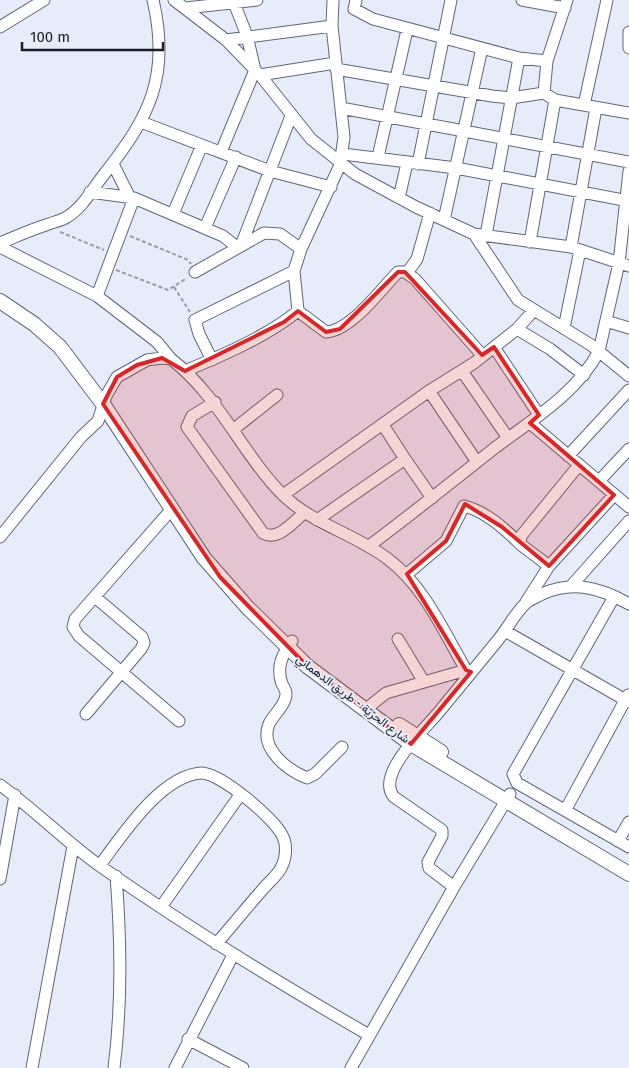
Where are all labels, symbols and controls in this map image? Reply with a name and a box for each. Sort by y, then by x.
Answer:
scale bar [22,20,164,52]
text: 100 m [30,28,70,46]
street label: شارع الحرّيّة - طريق الدهماني [292,652,412,749]

